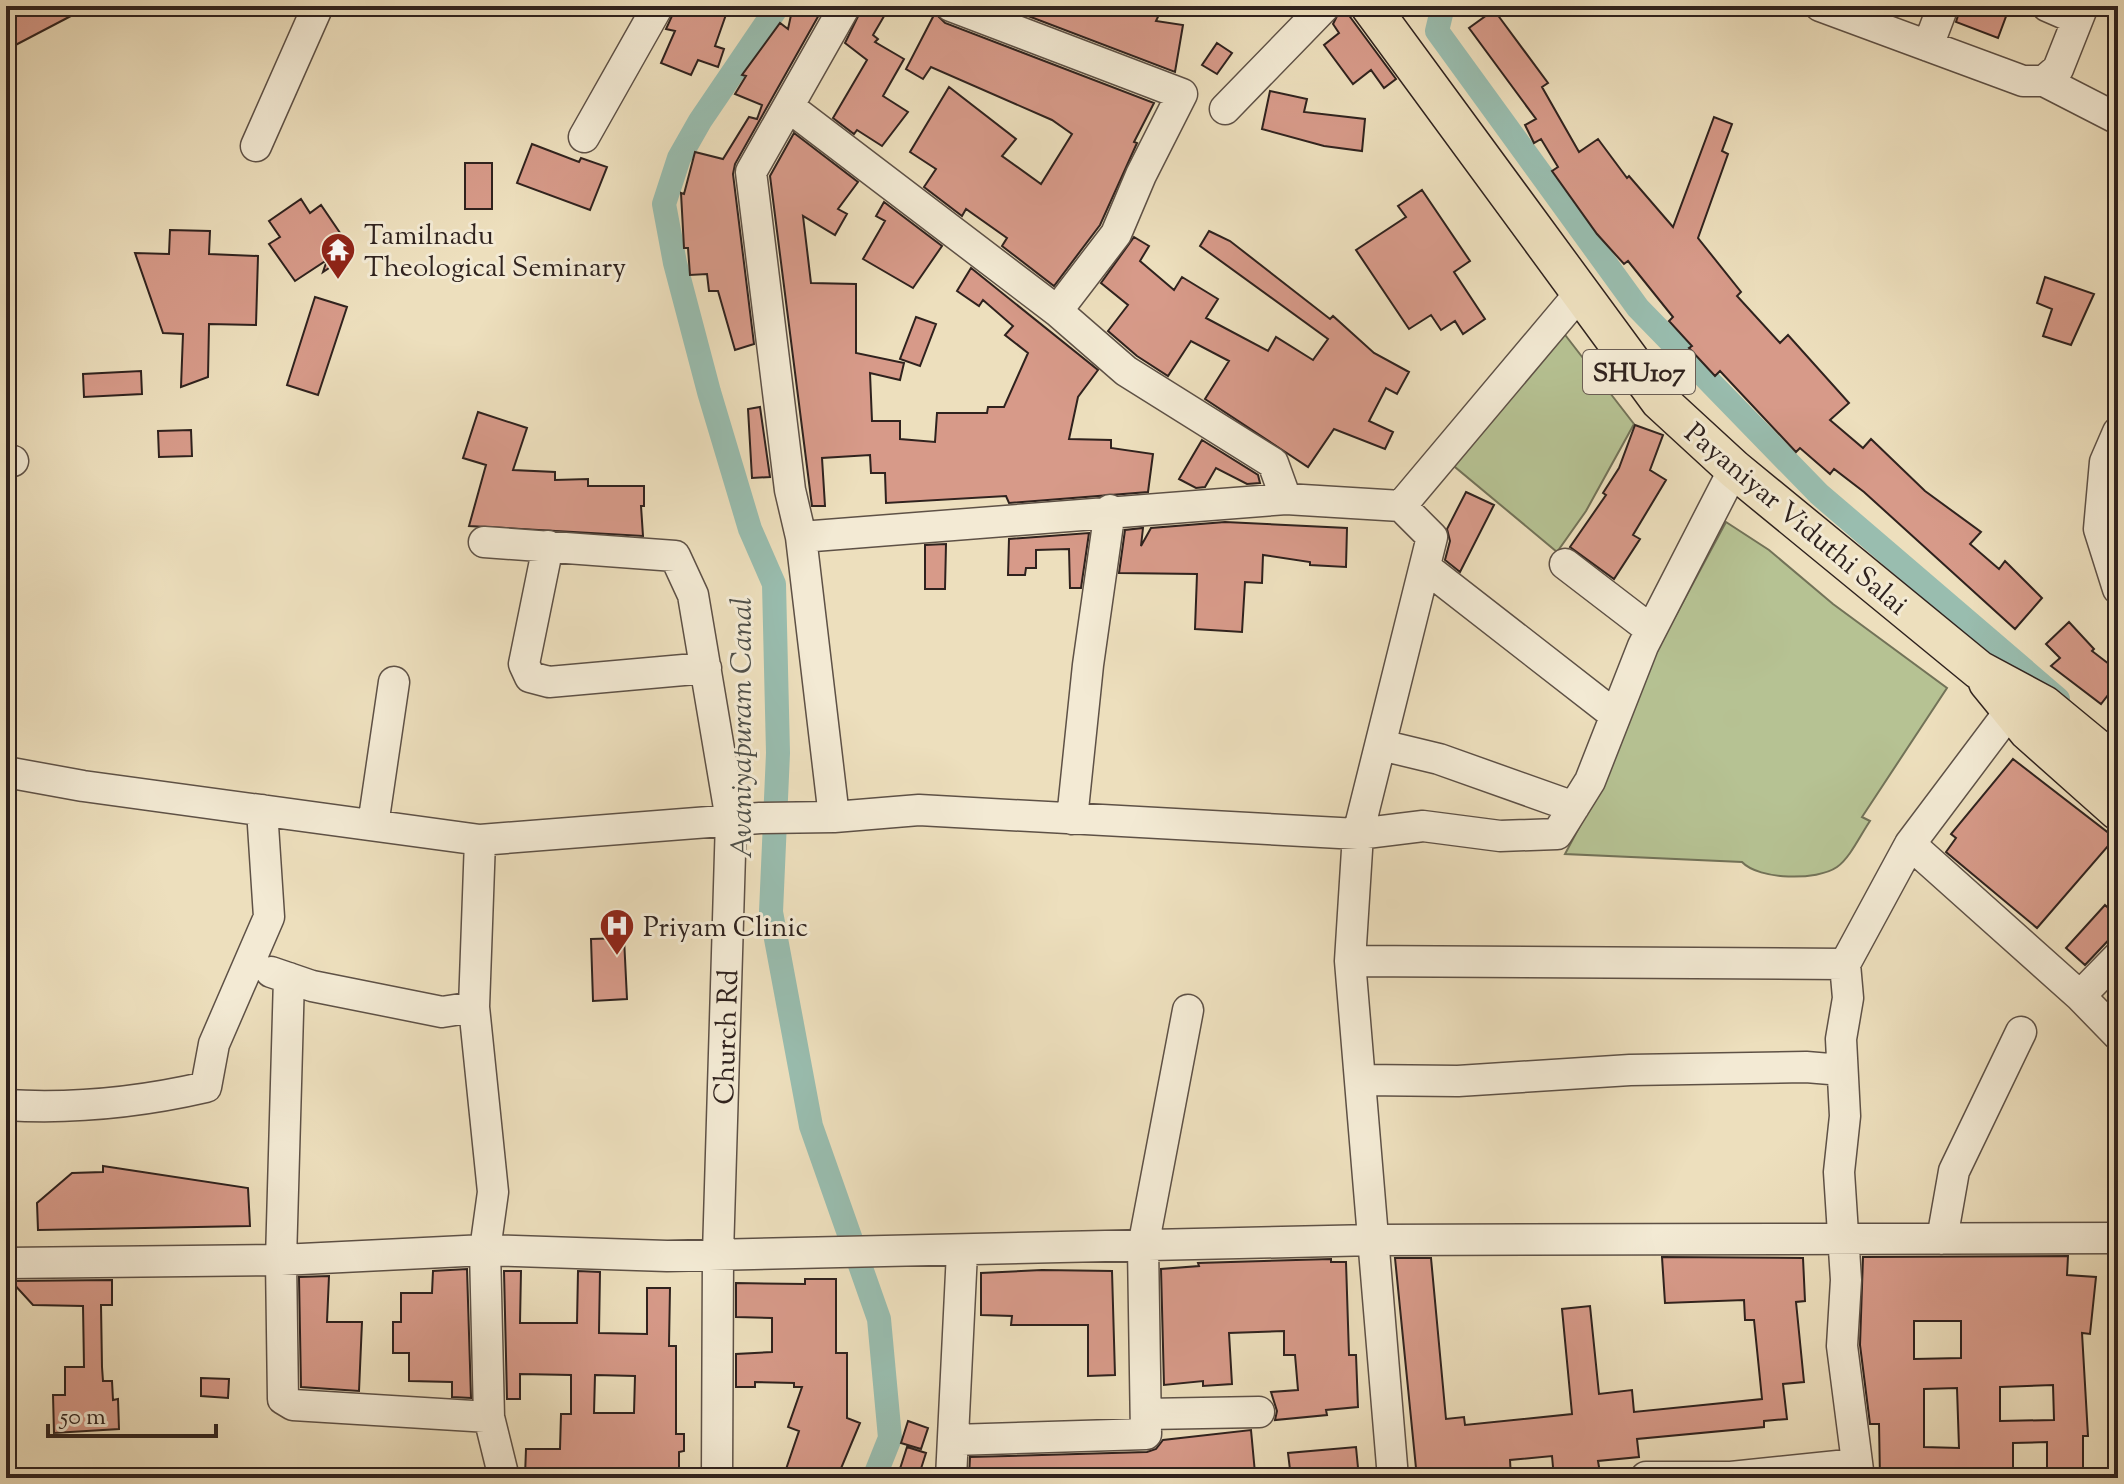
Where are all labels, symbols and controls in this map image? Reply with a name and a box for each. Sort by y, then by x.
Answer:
place label: Tamilnadu Theological Seminary [364,217,626,289]
temple icon: Tamilnadu Theological Seminary [319,231,357,281]
road number: SHU107 [1583,350,1695,394]
street label: Payaniyar Viduthi Salai [1675,415,1915,626]
water label: Avaniyapuram Canal [722,597,765,859]
hospital icon: Priyam Clinic [598,907,636,957]
place label: Priyam Clinic [643,909,808,949]
street label: Church Rd [706,969,750,1105]
scale bar [48,1388,216,1438]
text: 50 m [58,1401,106,1435]

